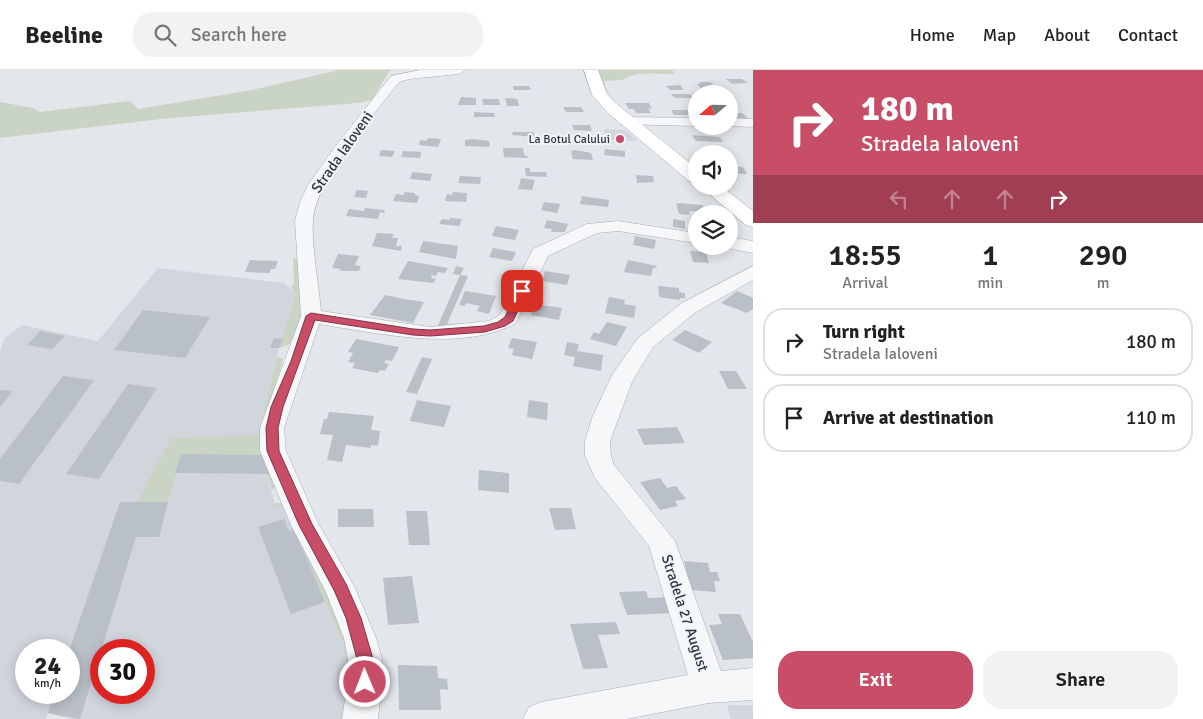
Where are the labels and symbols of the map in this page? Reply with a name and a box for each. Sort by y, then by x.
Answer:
north arrow [688,85,738,135]
street label: Strada Ialoveni [307,108,377,196]
place label: La Botul Calului [528,132,610,147]
marker: La Botul Calului [614,133,626,145]
pin [501,270,543,312]
street label: Stradela 27 August [658,552,712,674]
speed limit sign: 30 [90,639,155,704]
position arrow [338,655,390,707]

